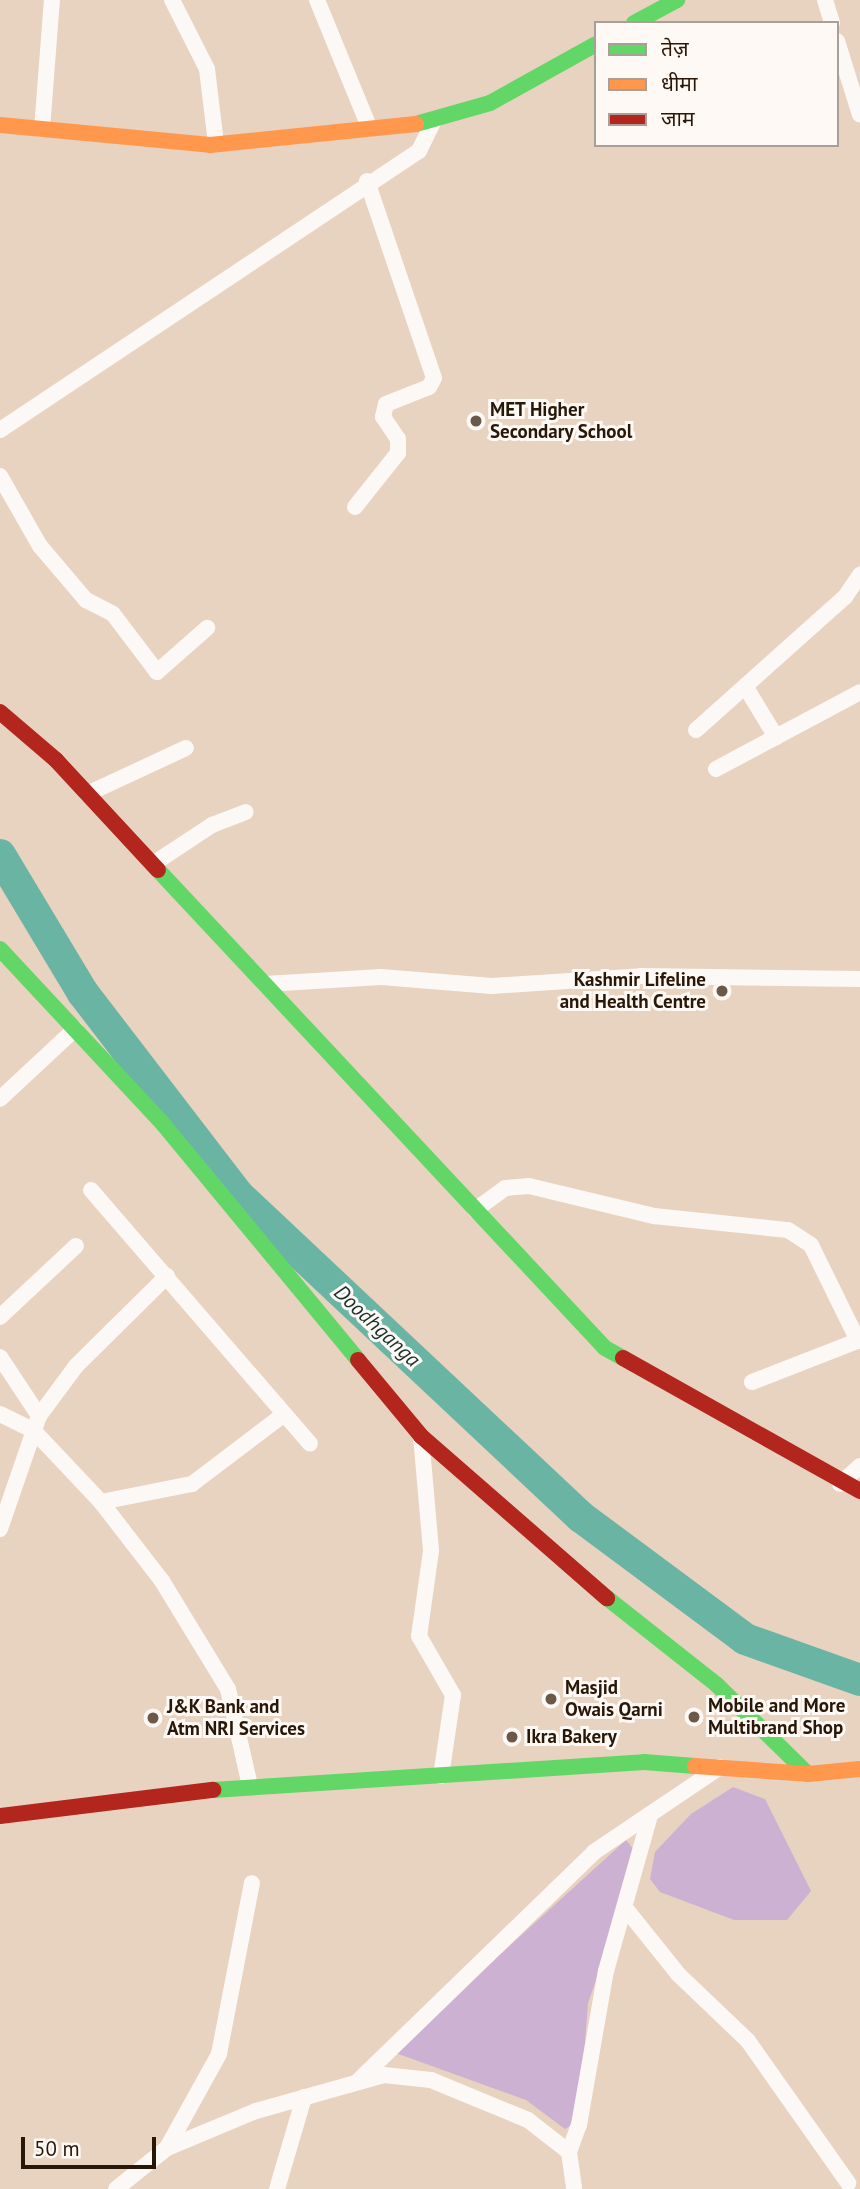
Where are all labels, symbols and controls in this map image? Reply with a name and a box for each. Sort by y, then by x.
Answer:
legend [594,21,839,147]
text: तेज़ [661,35,689,62]
text: धीमा [661,70,697,97]
text: जाम [661,105,695,132]
place label: MET Higher Secondary School [490,399,633,443]
marker: MET Higher Secondary School [468,413,484,429]
place label: Kashmir Lifeline and Health Centre [559,969,706,1013]
marker: Kashmir Lifeline and Health Centre [712,981,732,1001]
water label: Doodhganga [329,1280,425,1372]
place label: Masjid Owais Qarni [565,1677,663,1721]
marker: Masjid Owais Qarni [543,1691,559,1707]
place label: Mobile and More Multibrand Shop [708,1695,845,1739]
place label: J&K Bank and Atm NRI Services [167,1696,305,1740]
marker: Mobile and More Multibrand Shop [686,1709,702,1725]
marker: J&K Bank and Atm NRI Services [145,1710,161,1726]
place label: Ikra Bakery [526,1726,617,1748]
marker: Ikra Bakery [504,1729,520,1745]
scale bar [24,2122,159,2166]
text: 50 m [34,2135,80,2162]

